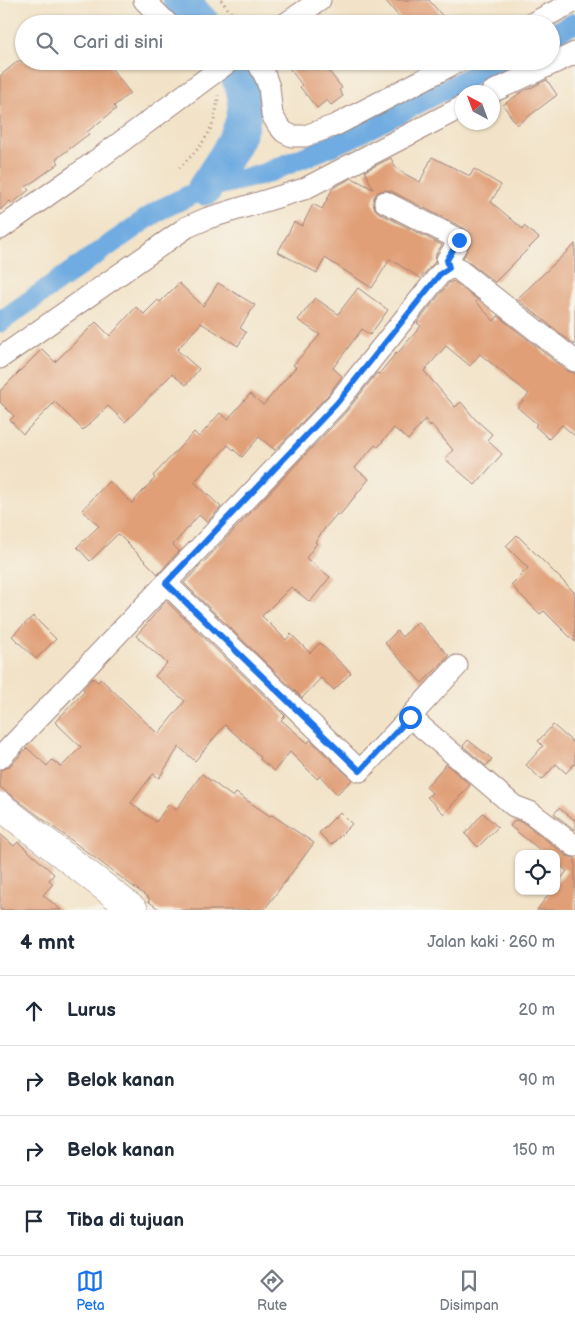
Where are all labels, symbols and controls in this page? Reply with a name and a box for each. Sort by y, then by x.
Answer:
search box [15,15,560,70]
icon: search [33,29,61,57]
text: Cari di sini [73,31,163,54]
north arrow [455,85,500,130]
route end [448,229,471,252]
route start [399,706,422,729]
map controls [515,850,560,895]
button: locate [515,850,560,895]
text: 4 mnt [20,930,75,955]
text: Jalan kaki · 260 m [427,933,555,952]
icon: ahead [20,997,48,1025]
text: Lurus [67,999,116,1022]
text: 20 m [519,1001,555,1020]
icon: right [20,1067,48,1095]
text: Belok kanan [67,1069,175,1092]
text: 90 m [519,1071,555,1090]
icon: right [20,1137,48,1165]
text: Belok kanan [67,1139,175,1162]
text: 150 m [513,1141,555,1160]
icon: arrive [20,1207,48,1235]
text: Tiba di tujuan [67,1209,184,1232]
tab: Peta [76,1267,105,1314]
tab: Rute [257,1267,287,1314]
tab: Disimpan [440,1267,499,1314]

